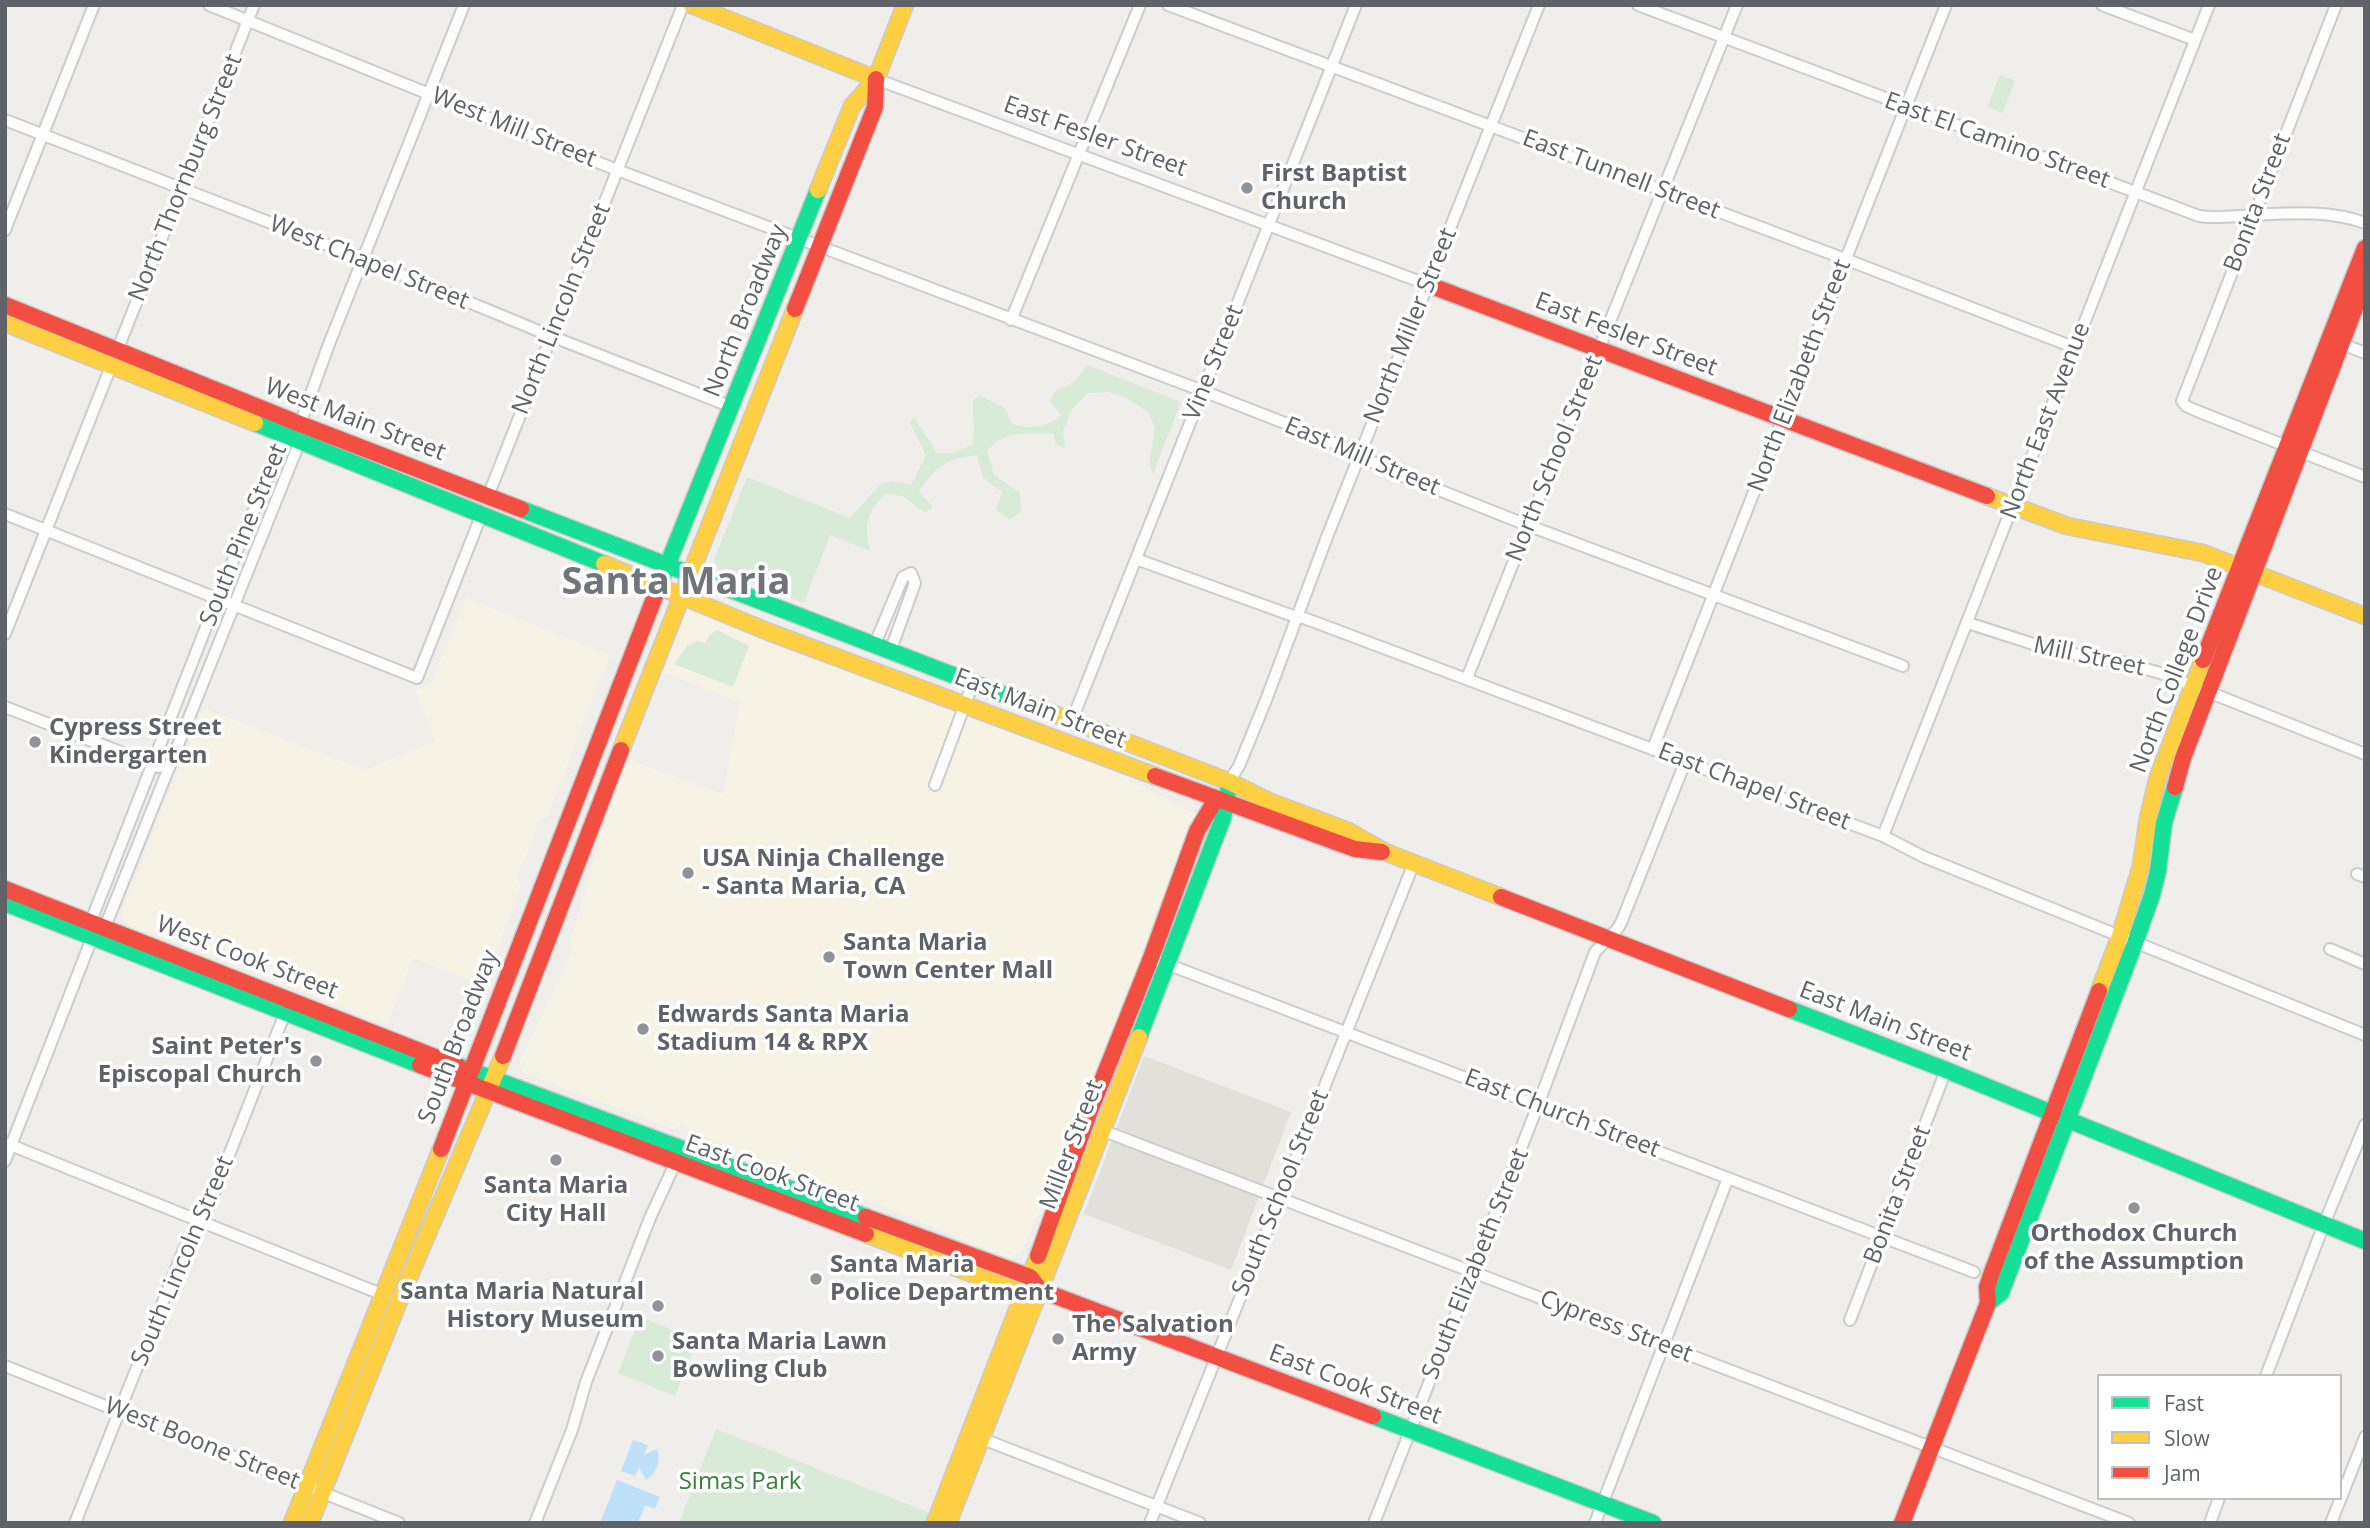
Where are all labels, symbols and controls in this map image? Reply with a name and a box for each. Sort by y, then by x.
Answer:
street label: North Thornburg Street [123,50,249,306]
street label: West Mill Street [428,82,600,174]
street label: East El Camino Street [1880,87,2114,195]
street label: East Fesler Street [999,90,1191,184]
street label: East Tunnell Street [1518,124,1724,226]
street label: Bonita Street [2218,130,2298,276]
place label: First Baptist Church [1261,160,1407,216]
marker: First Baptist Church [1239,180,1255,196]
street label: North Lincoln Street [506,199,618,419]
street label: West Chapel Street [265,210,473,316]
street label: North Broadway [698,221,794,401]
street label: North Miller Street [1359,224,1463,428]
street label: North Elizabeth Street [1742,256,1858,496]
street label: East Fesler Street [1531,287,1721,383]
street label: Vine Street [1178,301,1250,425]
street label: North East Avenue [1995,319,2097,523]
street label: North School Street [1501,352,1609,566]
street label: West Main Street [261,372,449,468]
street label: East Mill Street [1280,411,1444,503]
street label: South Pine Street [194,440,294,630]
district label: Santa Maria [562,560,790,606]
street label: North College Drive [2124,563,2230,777]
street label: Mill Street [2031,631,2147,683]
street label: East Main Street [950,663,1130,755]
place label: Cypress Street Kindergarten [49,714,222,770]
marker: Cypress Street Kindergarten [27,734,43,750]
street label: East Chapel Street [1654,737,1854,837]
place label: USA Ninja Challenge - Santa Maria, CA [702,845,945,901]
marker: USA Ninja Challenge - Santa Maria, CA [680,865,696,881]
street label: West Cook Street [152,910,342,1006]
place label: Santa Maria Town Center Mall [843,929,1053,985]
street label: South Broadway [413,946,505,1128]
marker: Santa Maria Town Center Mall [821,949,837,965]
street label: East Main Street [1795,976,1975,1068]
place label: Edwards Santa Maria Stadium 14 & RPX [657,1001,909,1057]
marker: Edwards Santa Maria Stadium 14 & RPX [635,1021,651,1037]
place label: Saint Peter's Episcopal Church [98,1033,302,1089]
marker: Saint Peter's Episcopal Church [308,1053,324,1069]
street label: East Church Street [1460,1064,1664,1164]
street label: Miller Street [1034,1076,1110,1214]
street label: South School Street [1227,1086,1335,1300]
street label: Bonita Street [1858,1122,1938,1268]
street label: East Cook Street [681,1129,863,1219]
street label: South Elizabeth Street [1416,1144,1536,1384]
street label: South Lincoln Street [126,1152,240,1370]
marker: Santa Maria City Hall [548,1152,564,1168]
place label: Santa Maria City Hall [484,1172,628,1228]
marker: Orthodox Church of the Assumption [2126,1200,2142,1216]
place label: Orthodox Church of the Assumption [2024,1220,2244,1276]
place label: Santa Maria Police Department [830,1251,1054,1307]
marker: Santa Maria Police Department [808,1271,824,1287]
place label: Santa Maria Natural History Museum [400,1278,644,1334]
street label: Cypress Street [1536,1285,1696,1369]
marker: Santa Maria Natural History Museum [650,1298,666,1314]
place label: The Salvation Army [1072,1311,1234,1367]
place label: Santa Maria Lawn Bowling Club [672,1328,887,1384]
marker: The Salvation Army [1050,1331,1066,1347]
street label: East Cook Street [1265,1339,1445,1431]
marker: Santa Maria Lawn Bowling Club [650,1348,666,1364]
legend [2097,1374,2342,1500]
text: Fast [2164,1389,2204,1417]
street label: West Boone Street [100,1392,304,1496]
text: Slow [2164,1424,2210,1452]
text: Jam [2164,1459,2201,1487]
park label: Simas Park [679,1468,801,1496]

